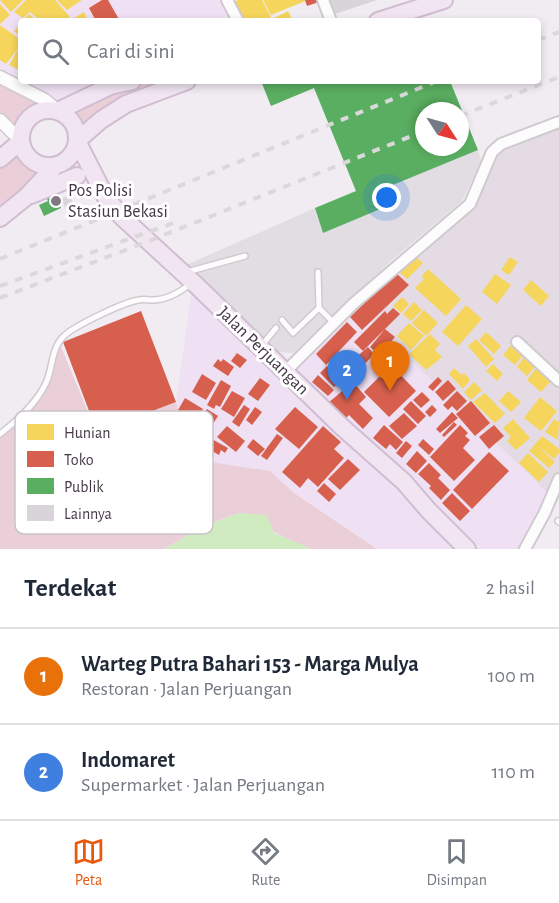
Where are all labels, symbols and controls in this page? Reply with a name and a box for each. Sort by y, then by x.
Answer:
search box [18,18,541,84]
icon: search [39,35,72,68]
text: Cari di sini [87,40,175,62]
north arrow [415,102,469,156]
place label: Pos Polisi Stasiun Bekasi [68,182,168,221]
your location [372,183,401,212]
marker: Pos Polisi Stasiun Bekasi [49,194,63,208]
street label: Jalan Perjuangan [214,303,312,399]
pin: 1 [370,342,410,391]
pin: 2 [328,350,366,400]
legend [15,411,213,534]
text: Hunian [64,425,110,441]
text: Toko [64,452,94,468]
text: Publik [64,479,104,495]
text: Lainnya [64,506,112,523]
text: Terdekat [24,575,116,601]
text: 2 hasil [486,578,535,598]
text: Warteg Putra Bahari 153 - Marga Mulya [81,653,419,675]
text: 1 [40,666,47,686]
text: 100 m [488,666,535,686]
text: Restoran · Jalan Perjuangan [81,679,292,699]
text: Indomaret [81,749,175,771]
text: 2 [39,762,48,782]
text: 110 m [491,762,535,782]
text: Supermarket · Jalan Perjuangan [81,775,325,795]
tab: Peta [72,835,105,890]
tab: Rute [249,835,282,890]
tab: Disimpan [426,835,487,890]

